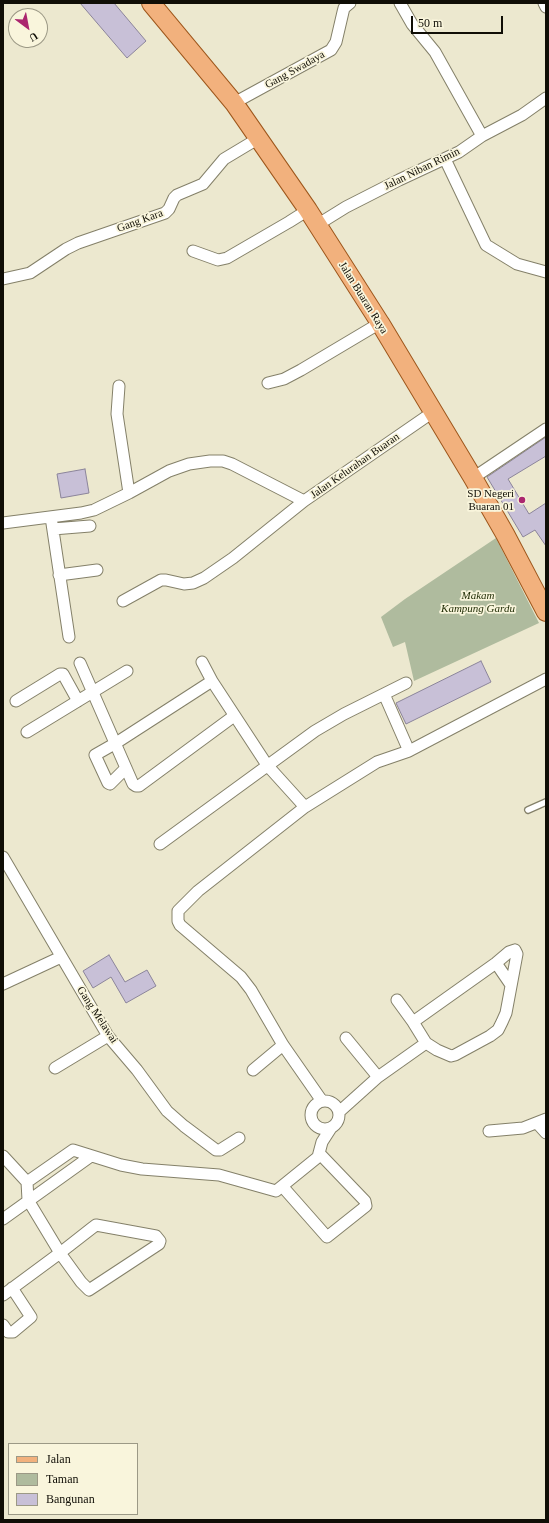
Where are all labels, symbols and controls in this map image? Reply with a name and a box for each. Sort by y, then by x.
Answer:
north arrow [8,8,48,48]
scale bar [413,8,505,34]
text: 50 m [418,16,442,30]
text: U [27,30,40,45]
street label: Gang Swadaya [263,48,327,92]
street label: Jalan Niban Rimin [382,145,462,193]
street label: Gang Kara [115,207,165,235]
street label: Jalan Buaran Raya [336,260,390,336]
street label: Jalan Kelurahan Buaran [308,430,402,502]
place label: SD Negeri Buaran 01 [467,487,514,513]
marker: SD Negeri Buaran 01 [517,495,527,505]
park label: Makam Kampung Gardu [441,589,515,615]
street label: Gang Melawai [74,984,120,1046]
legend [8,1443,138,1515]
text: Jalan [46,1452,71,1466]
text: Taman [46,1472,78,1486]
text: Bangunan [46,1492,95,1506]

